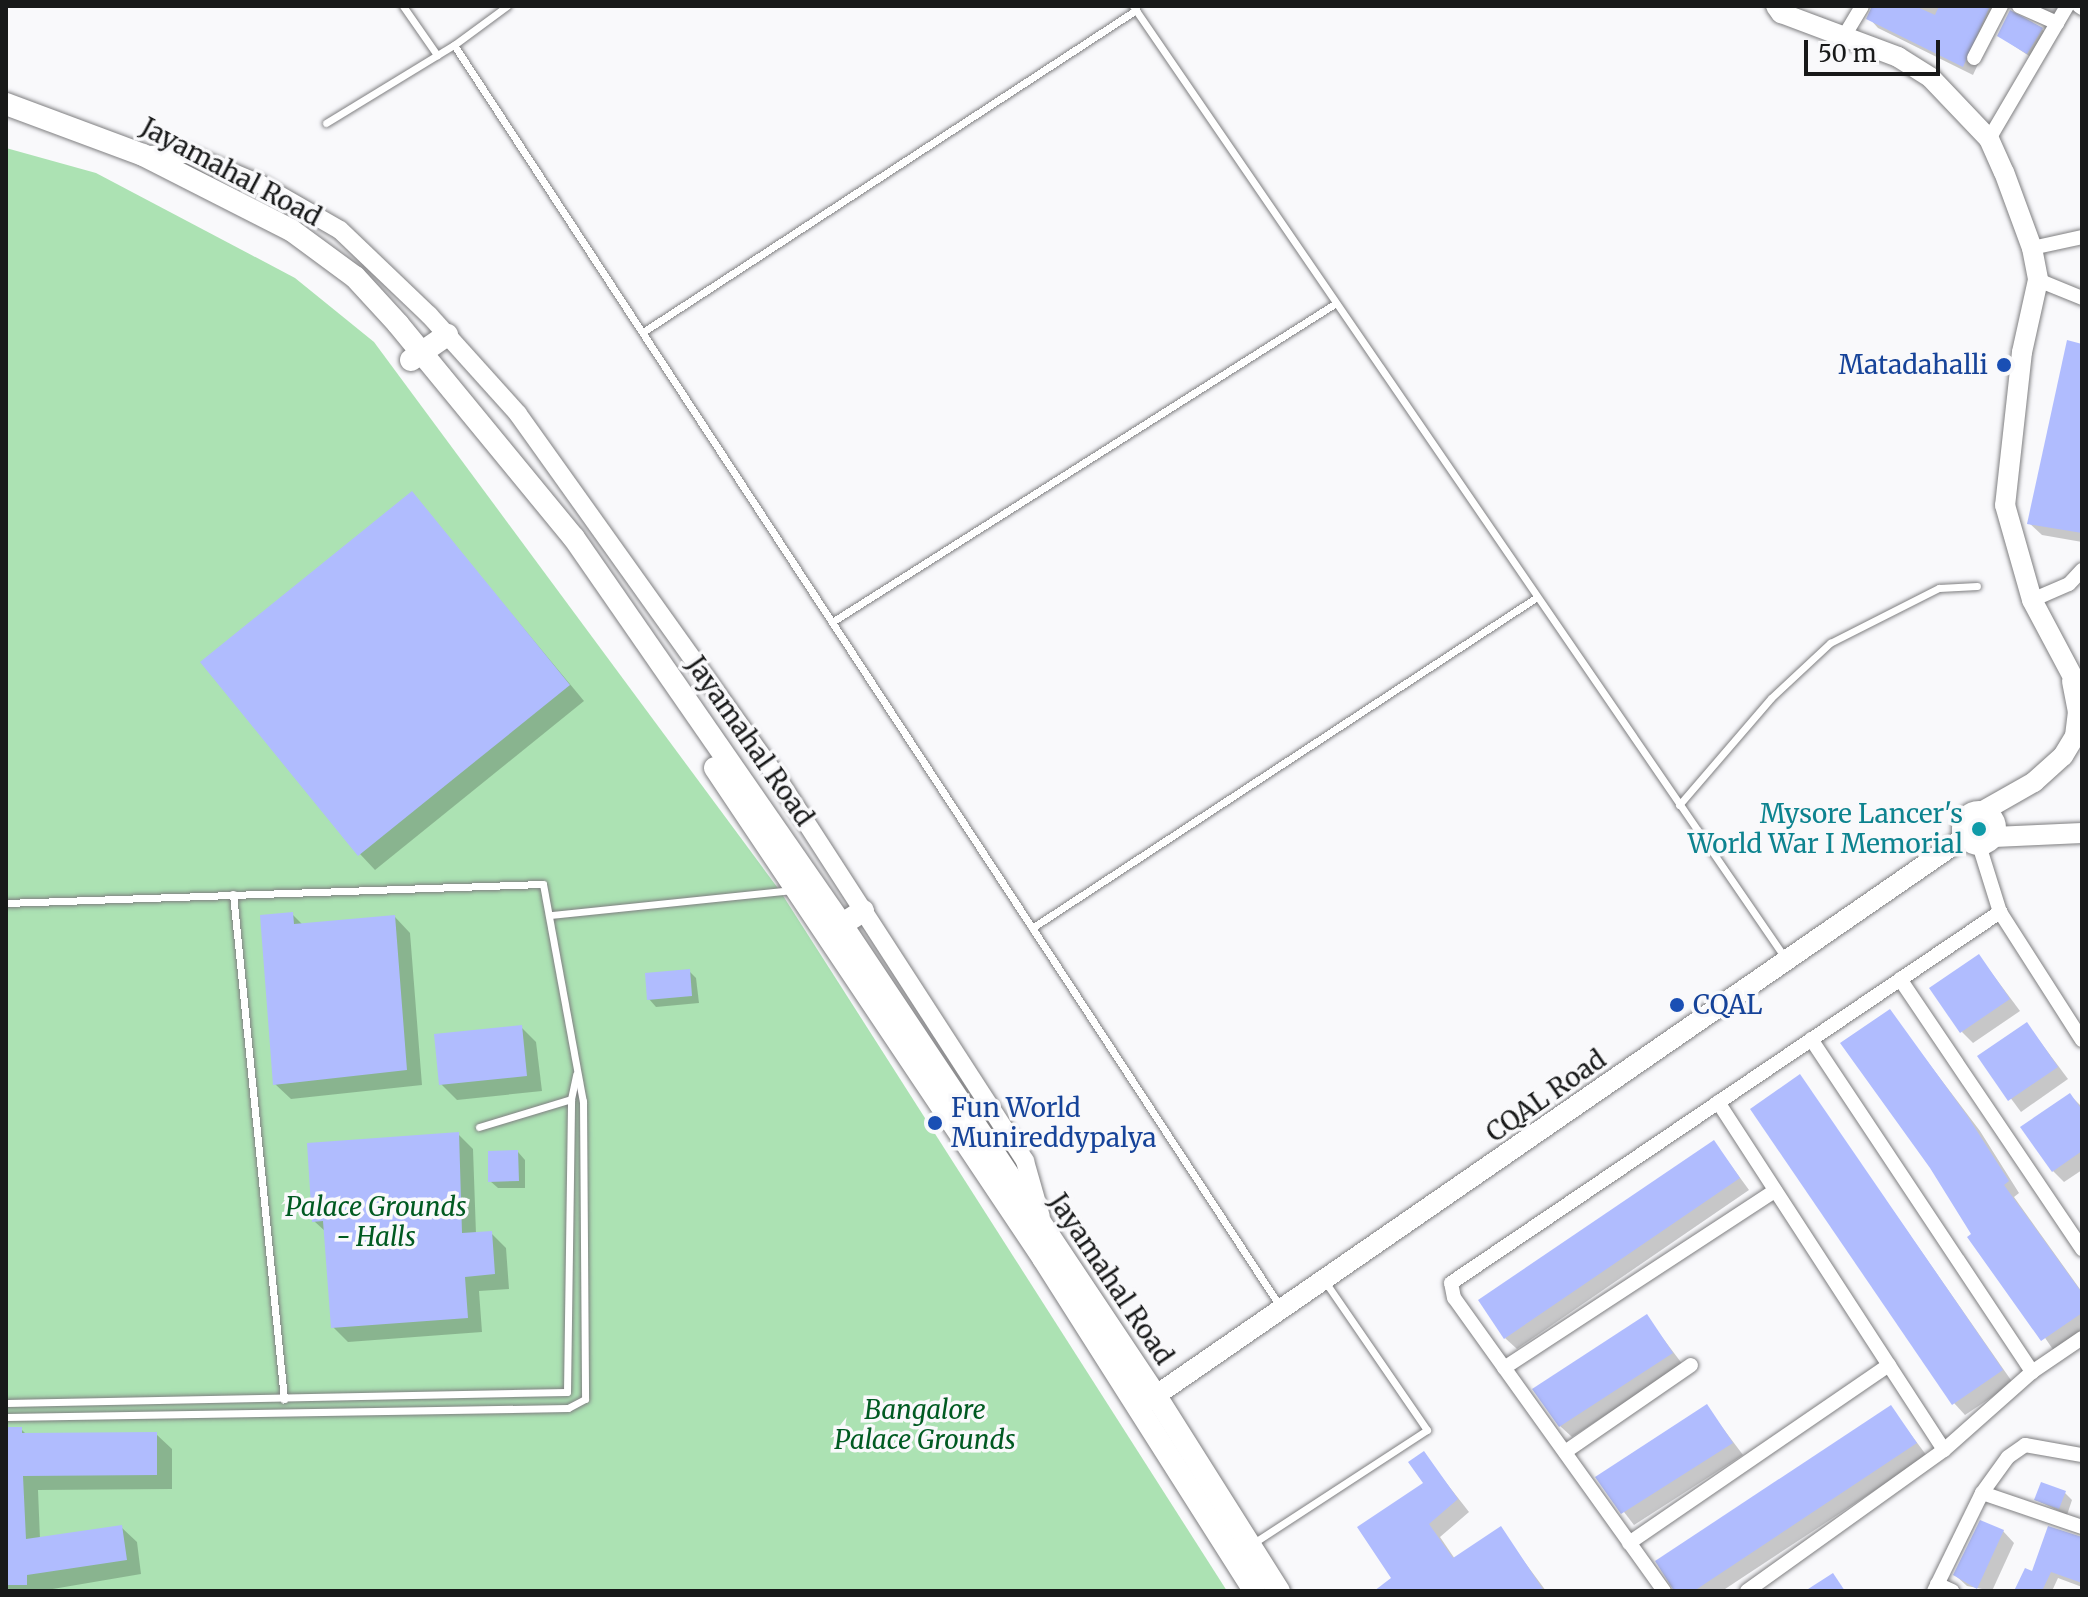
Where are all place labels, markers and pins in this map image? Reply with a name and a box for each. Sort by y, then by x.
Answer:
place label: Matadahalli [1839,349,1988,381]
marker: Matadahalli [1995,356,2013,374]
place label: Mysore Lancer's World War I Memorial [1688,798,1963,860]
marker: Mysore Lancer's World War I Memorial [1970,820,1988,838]
place label: CQAL [1693,989,1762,1021]
marker: CQAL [1668,996,1686,1014]
place label: Fun World Munireddypalya [951,1092,1157,1154]
marker: Fun World Munireddypalya [926,1114,944,1132]

